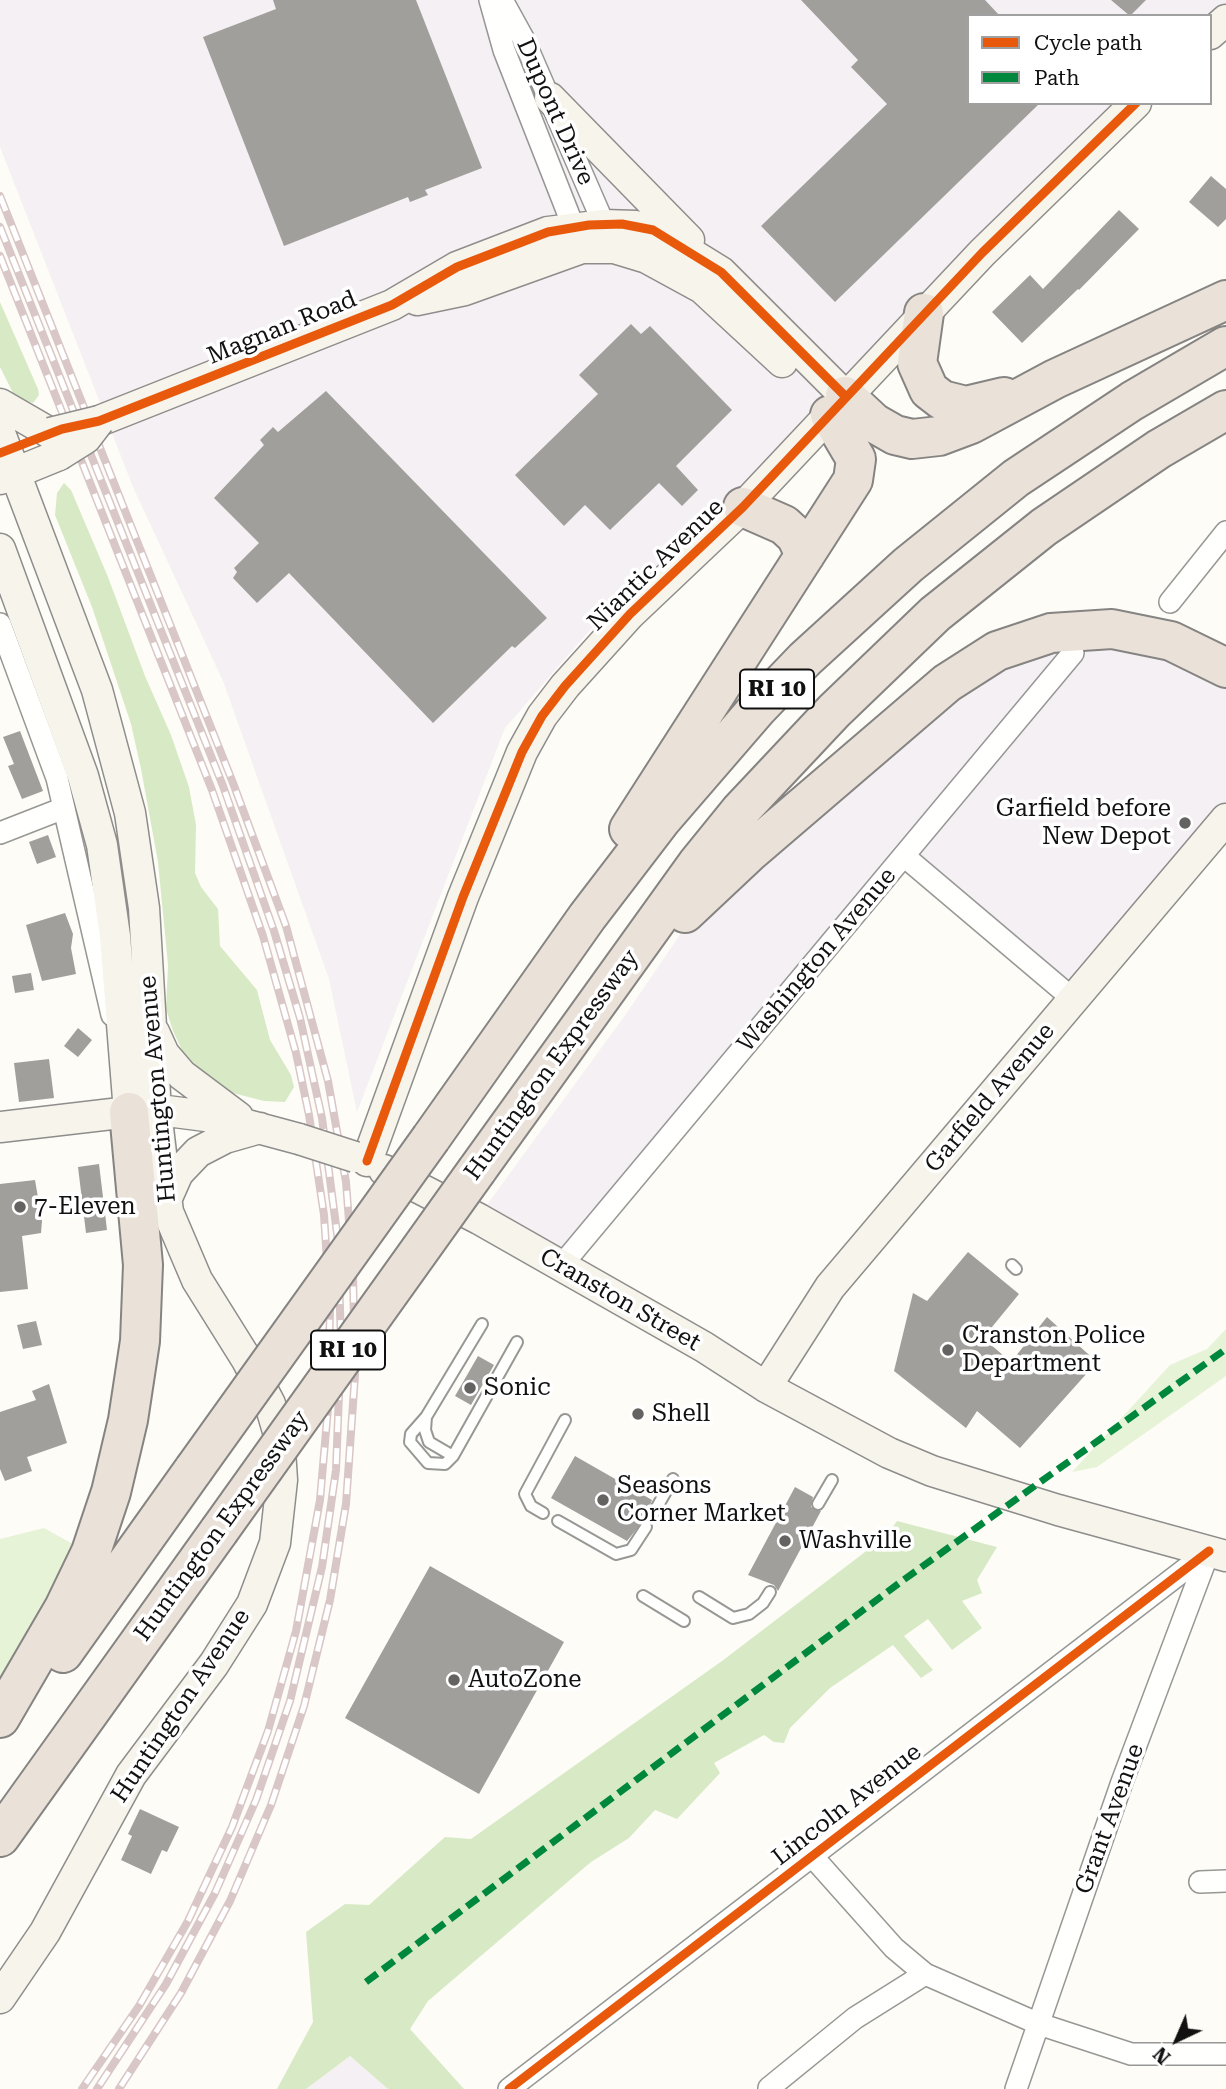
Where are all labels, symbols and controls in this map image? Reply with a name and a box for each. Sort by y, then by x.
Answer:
legend [967,14,1212,105]
text: Cycle path [1034,31,1142,55]
street label: Dupont Drive [510,34,600,190]
text: Path [1034,66,1080,90]
street label: Magnan Road [203,285,361,371]
street label: Niantic Avenue [582,493,730,637]
road number: RI 10 [740,670,814,708]
place label: Garfield before New Depot [996,795,1171,851]
marker: Garfield before New Depot [1177,815,1193,831]
street label: Washington Avenue [732,862,902,1058]
street label: Huntington Expressway [459,944,645,1186]
street label: Huntington Avenue [134,974,182,1204]
street label: Garfield Avenue [919,1018,1061,1178]
place label: 7-Eleven [34,1193,136,1221]
marker: 7-Eleven [12,1199,28,1215]
street label: Cranston Street [535,1242,705,1358]
place label: Cranston Police Department [962,1322,1145,1378]
road number: RI 10 [311,1330,385,1370]
marker: Cranston Police Department [940,1342,956,1358]
place label: Sonic [484,1374,551,1402]
marker: Sonic [462,1380,478,1396]
place label: Shell [652,1400,710,1428]
street label: Huntington Expressway [129,1405,315,1647]
marker: Shell [630,1406,646,1422]
place label: Seasons Corner Market [617,1472,786,1528]
marker: Seasons Corner Market [595,1492,611,1508]
place label: Washville [799,1527,912,1555]
marker: Washville [777,1533,793,1549]
street label: Huntington Avenue [105,1604,257,1808]
place label: AutoZone [468,1666,582,1694]
marker: AutoZone [446,1672,462,1688]
street label: Lincoln Avenue [767,1738,927,1872]
street label: Grant Avenue [1069,1740,1151,1898]
north arrow [1142,2005,1212,2075]
text: N [1149,2042,1175,2069]

